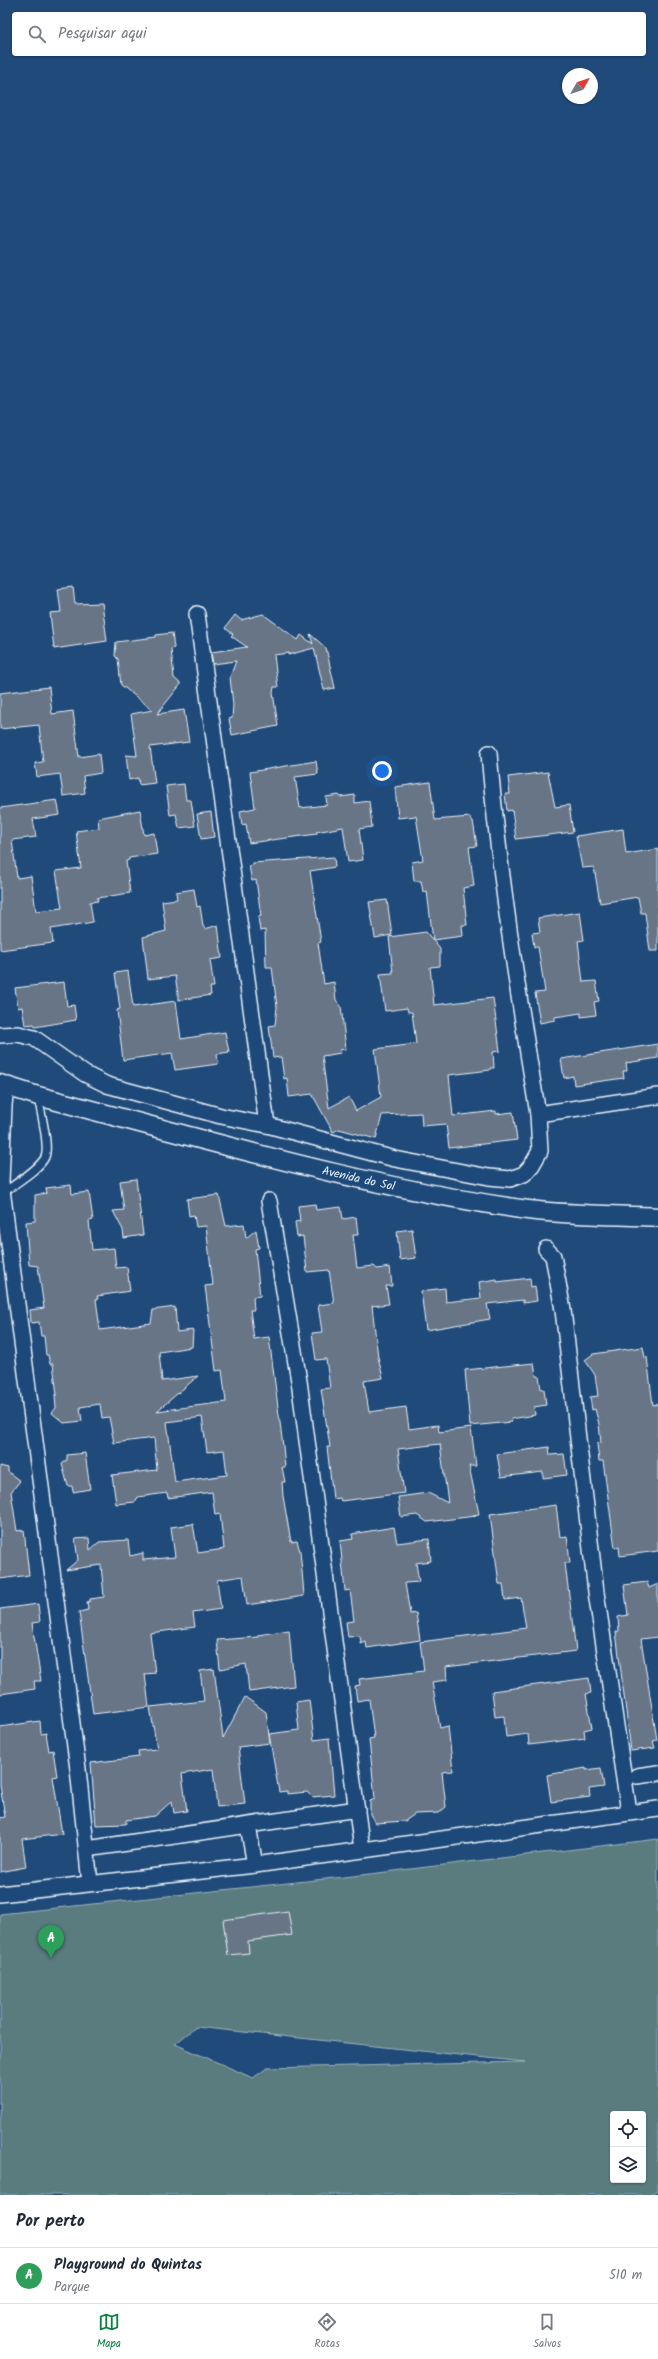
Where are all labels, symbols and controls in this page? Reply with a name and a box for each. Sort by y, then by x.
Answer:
search box [12,12,646,56]
text: Pesquisar aqui [58,22,147,46]
icon: search [26,23,48,45]
north arrow [562,68,598,104]
your location [372,761,392,781]
street label: Avenida do Sol [320,1161,397,1196]
pin: A [38,1925,64,1958]
map controls [610,2111,646,2183]
button: locate [610,2111,646,2147]
button: layers [610,2147,646,2183]
text: Por perto [16,2208,85,2235]
text: Playground do Quintas [54,2253,202,2277]
text: A [25,2265,33,2286]
text: 510 m [609,2265,642,2286]
text: Parque [54,2277,90,2298]
tab: Mapa [97,2311,121,2353]
tab: Rotas [314,2311,340,2353]
tab: Salvos [533,2311,561,2353]

